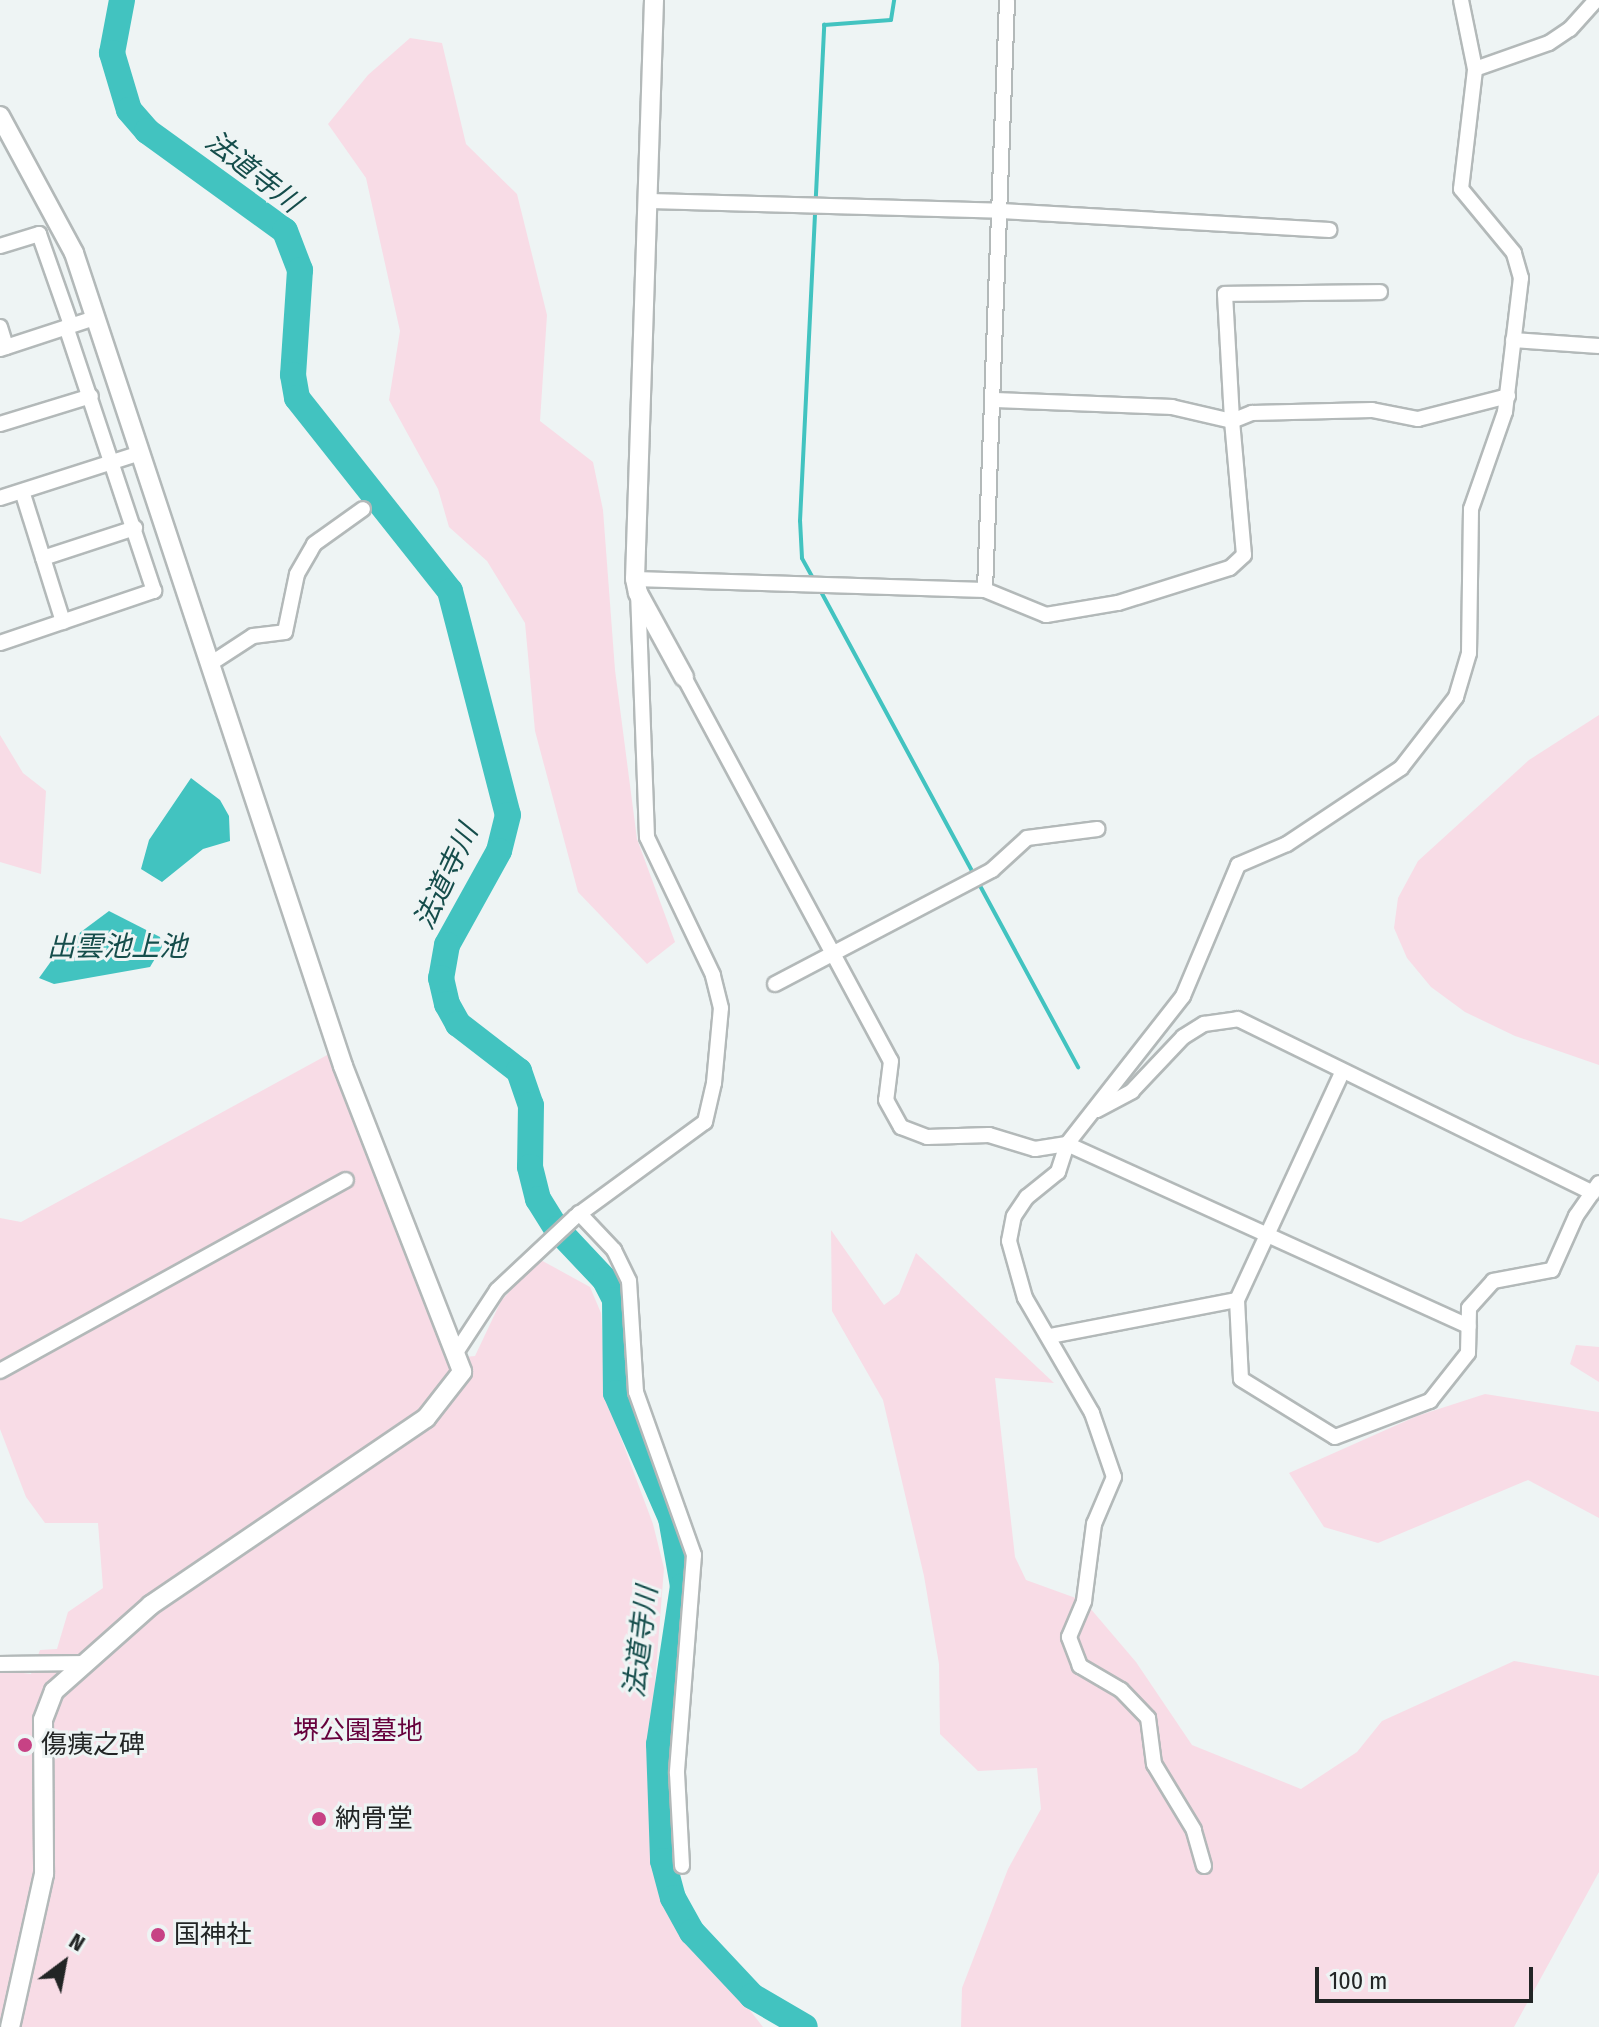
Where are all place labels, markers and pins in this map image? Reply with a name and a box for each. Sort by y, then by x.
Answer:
place label: 傷痍之碑 [41,1729,145,1761]
marker: 傷痍之碑 [16,1736,34,1754]
place label: 納骨堂 [335,1803,413,1835]
marker: 納骨堂 [310,1810,328,1828]
place label: 国神社 [174,1919,252,1951]
marker: 国神社 [149,1926,167,1944]

